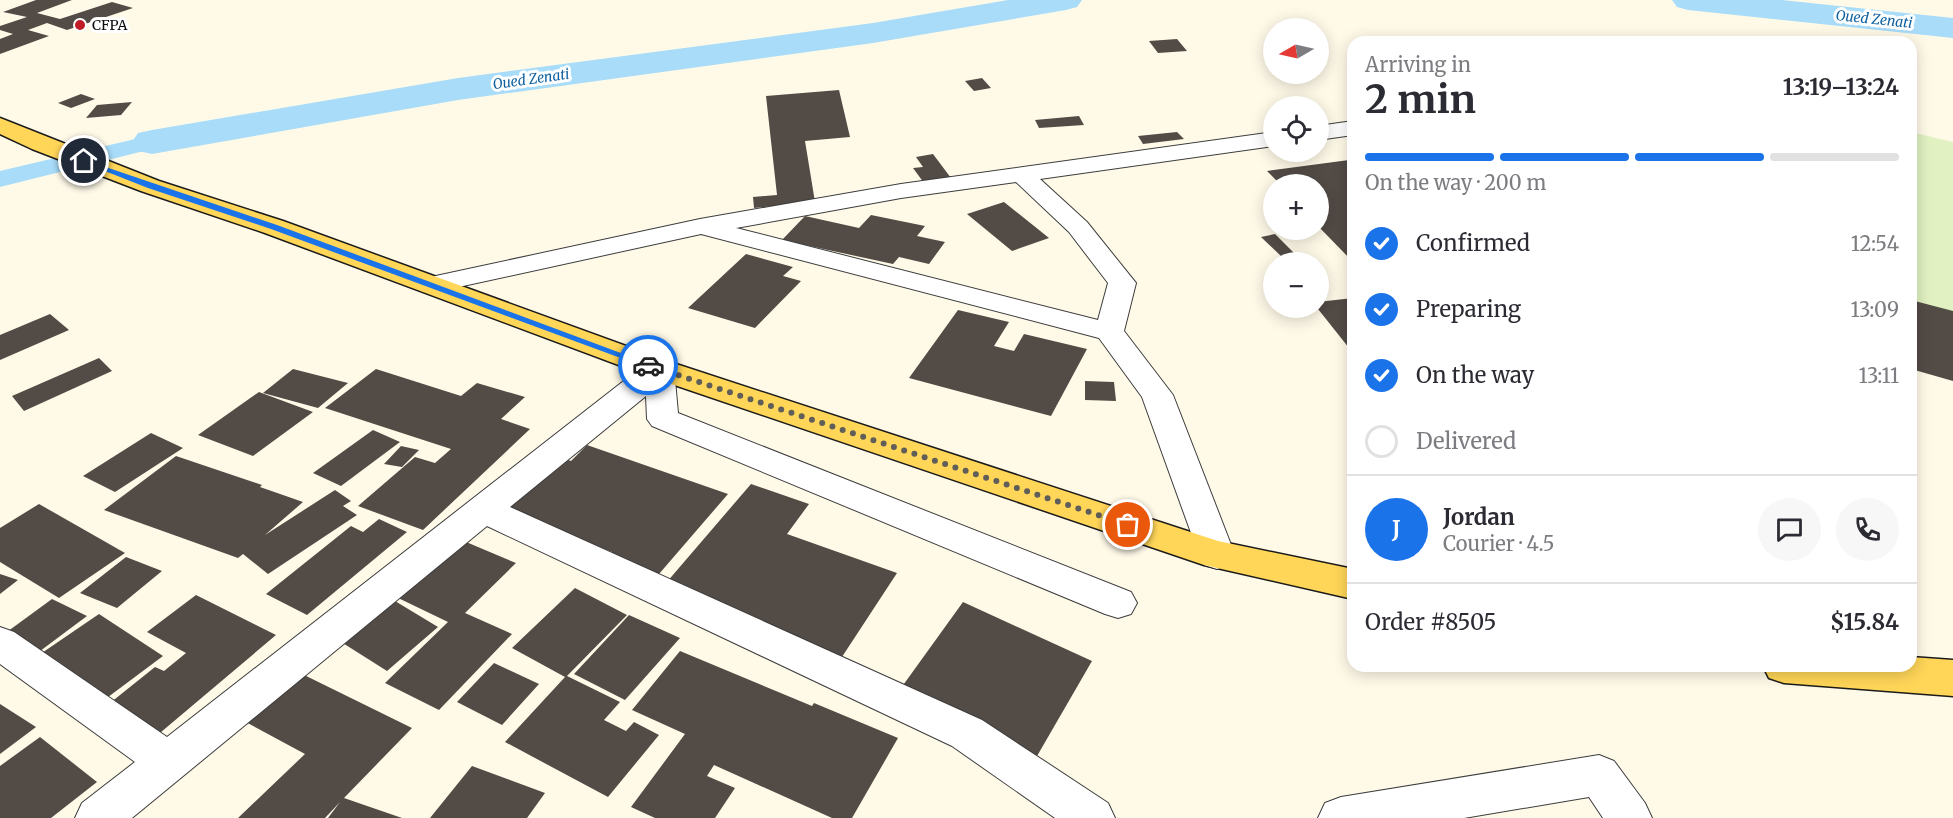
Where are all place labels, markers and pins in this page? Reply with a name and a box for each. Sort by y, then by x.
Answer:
place label: CFPA [92,16,128,34]
marker: CFPA [73,18,87,32]
pin [58,135,109,186]
pin [1102,499,1153,550]

